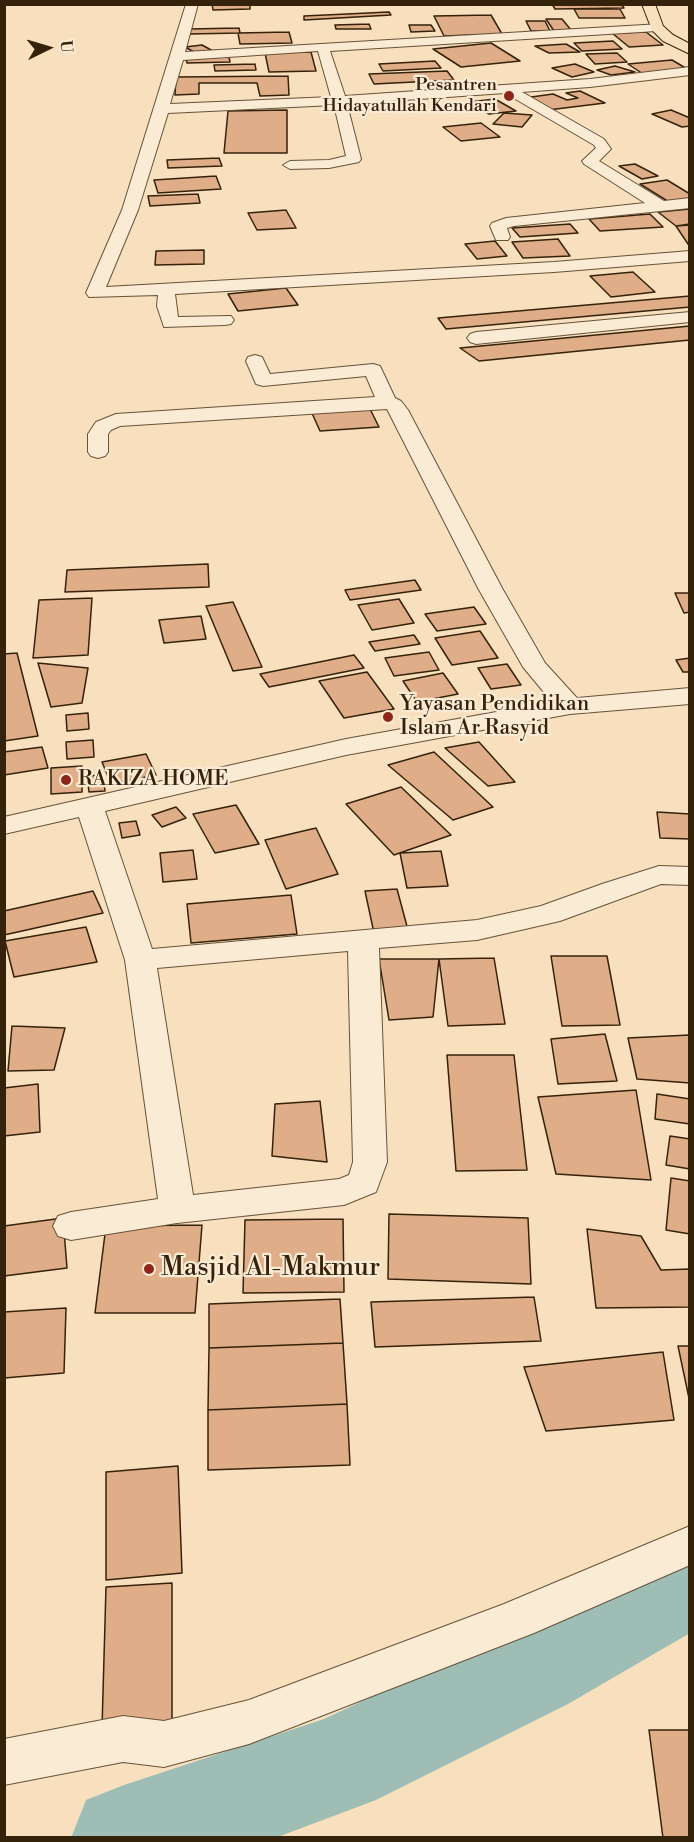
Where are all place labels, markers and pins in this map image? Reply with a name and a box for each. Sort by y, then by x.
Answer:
place label: Pesantren Hidayatullah Kendari [323,75,497,118]
marker: Pesantren Hidayatullah Kendari [502,89,516,103]
place label: Yayasan Pendidikan Islam Ar Rasyid [400,692,589,742]
marker: Yayasan Pendidikan Islam Ar Rasyid [381,710,395,724]
place label: RAKIZA HOME [78,767,229,793]
marker: RAKIZA HOME [59,773,73,787]
place label: Masjid Al-Makmur [161,1253,380,1285]
marker: Masjid Al-Makmur [142,1262,156,1276]

